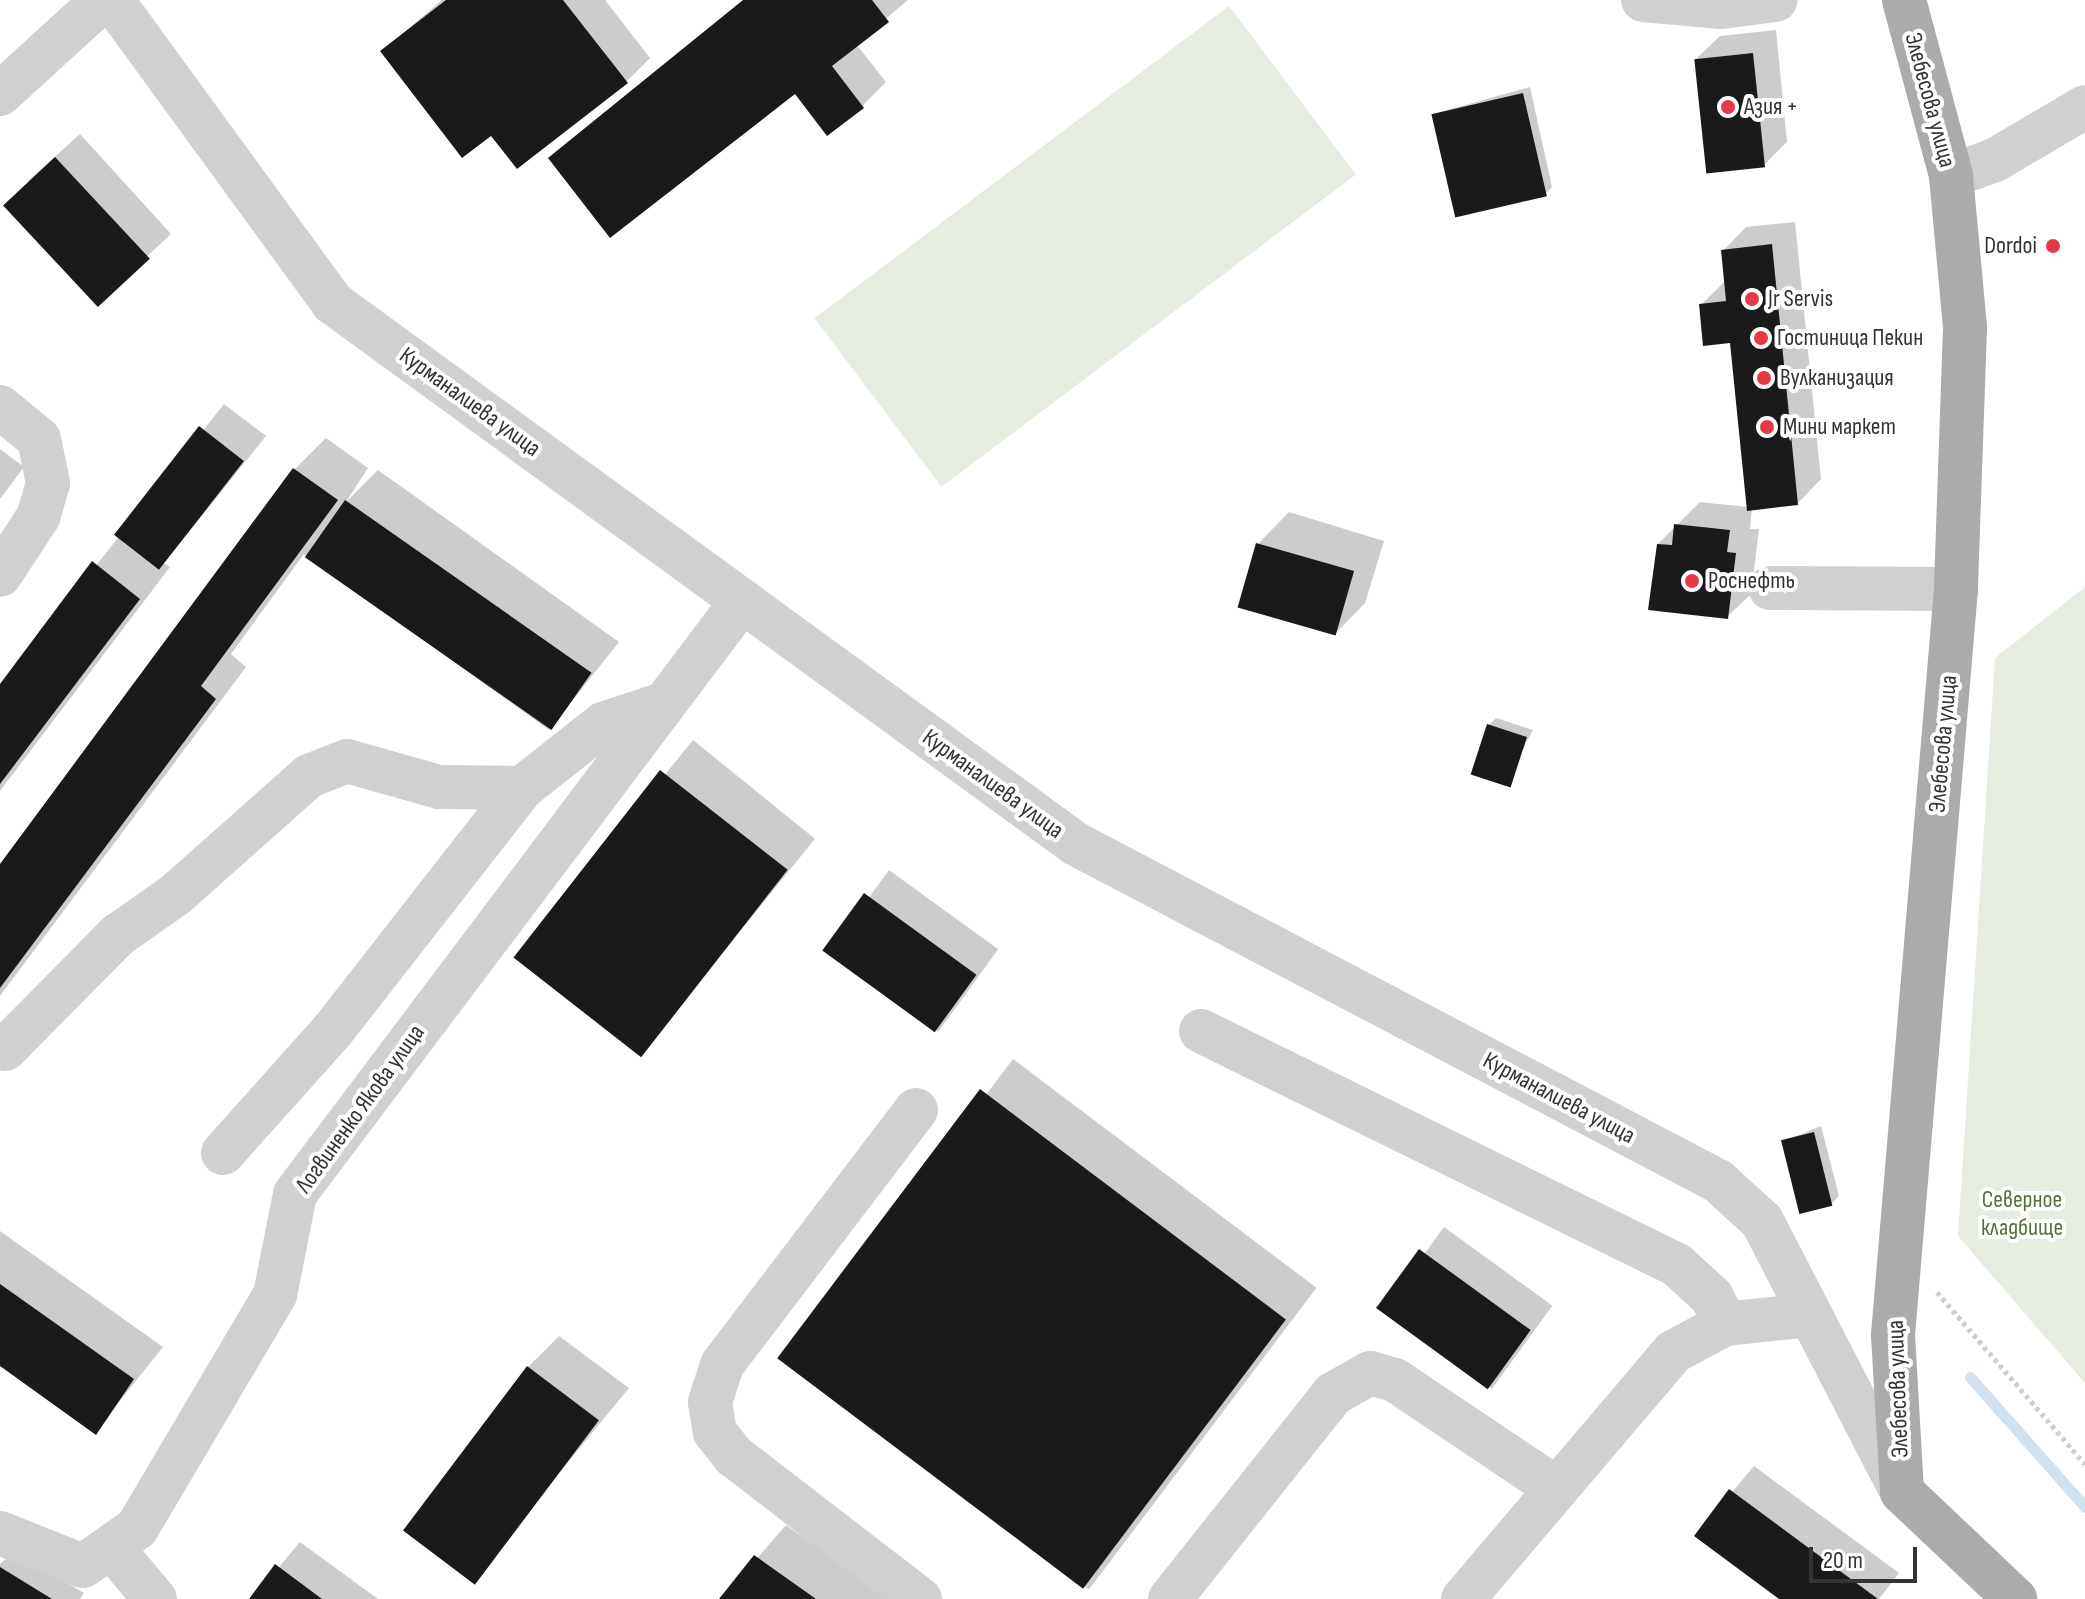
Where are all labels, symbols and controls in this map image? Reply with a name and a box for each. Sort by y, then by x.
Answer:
street label: Элебесова улица [1898,30,1962,170]
place label: Азия + [1744,93,1798,121]
marker: Азия + [1719,98,1737,116]
place label: Dordoi [1984,232,2037,260]
marker: Dordoi [2044,237,2062,255]
place label: Jr Servis [1768,285,1833,313]
marker: Jr Servis [1743,290,1761,308]
place label: Гостиница Пекин [1777,324,1923,352]
marker: Гостиница Пекин [1752,329,1770,347]
street label: Курманалиева улица [394,341,546,463]
place label: Вулканизация [1780,364,1894,392]
marker: Вулканизация [1755,369,1773,387]
place label: Мини маркет [1783,413,1896,441]
marker: Мини маркет [1758,418,1776,436]
place label: Роснефть [1708,567,1795,595]
marker: Роснефть [1683,572,1701,590]
street label: Элебесова улица [1923,674,1963,814]
street label: Курманалиева улица [917,723,1069,845]
street label: Логвиненко Якова улица [289,1019,431,1199]
street label: Курманалиева улица [1478,1046,1640,1150]
park label: Северное кладбище [1981,1186,2063,1242]
street label: Элебесова улица [1881,1319,1915,1459]
scale bar [1813,1531,1921,1581]
text: 20 m [1823,1546,1863,1575]

